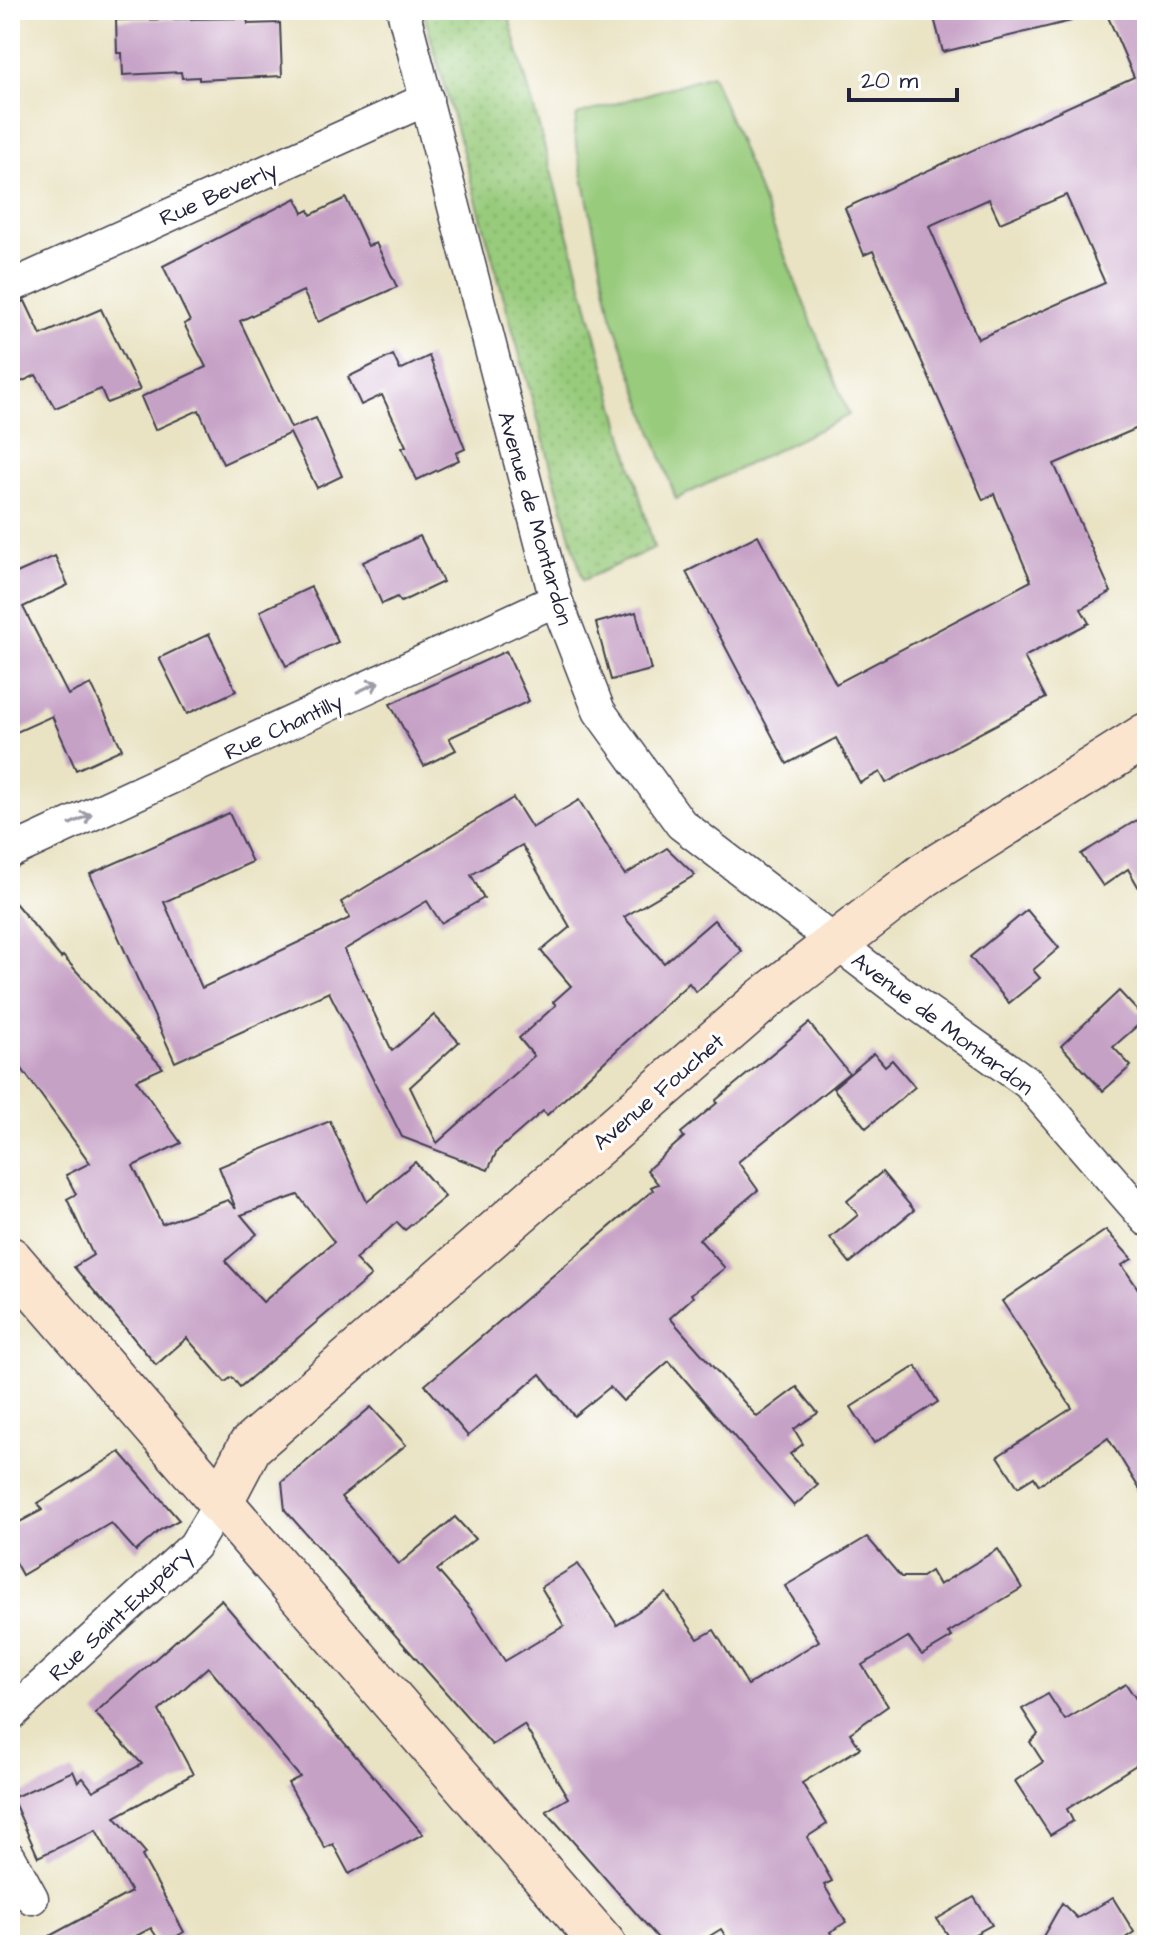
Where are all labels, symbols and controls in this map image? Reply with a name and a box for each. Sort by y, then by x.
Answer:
scale bar [849,52,957,102]
text: 20 m [861,64,918,98]
street label: Rue Beverly [155,155,283,235]
street label: Avenue de Montardon [489,408,580,629]
one-way arrow [356,679,380,694]
street label: Rue Chantilly [219,686,348,769]
one-way arrow [69,811,93,826]
street label: Avenue de Montardon [845,945,1040,1103]
street label: Avenue Fouchet [587,1026,731,1158]
street label: Rue Saint-Exupéry [42,1539,200,1690]

